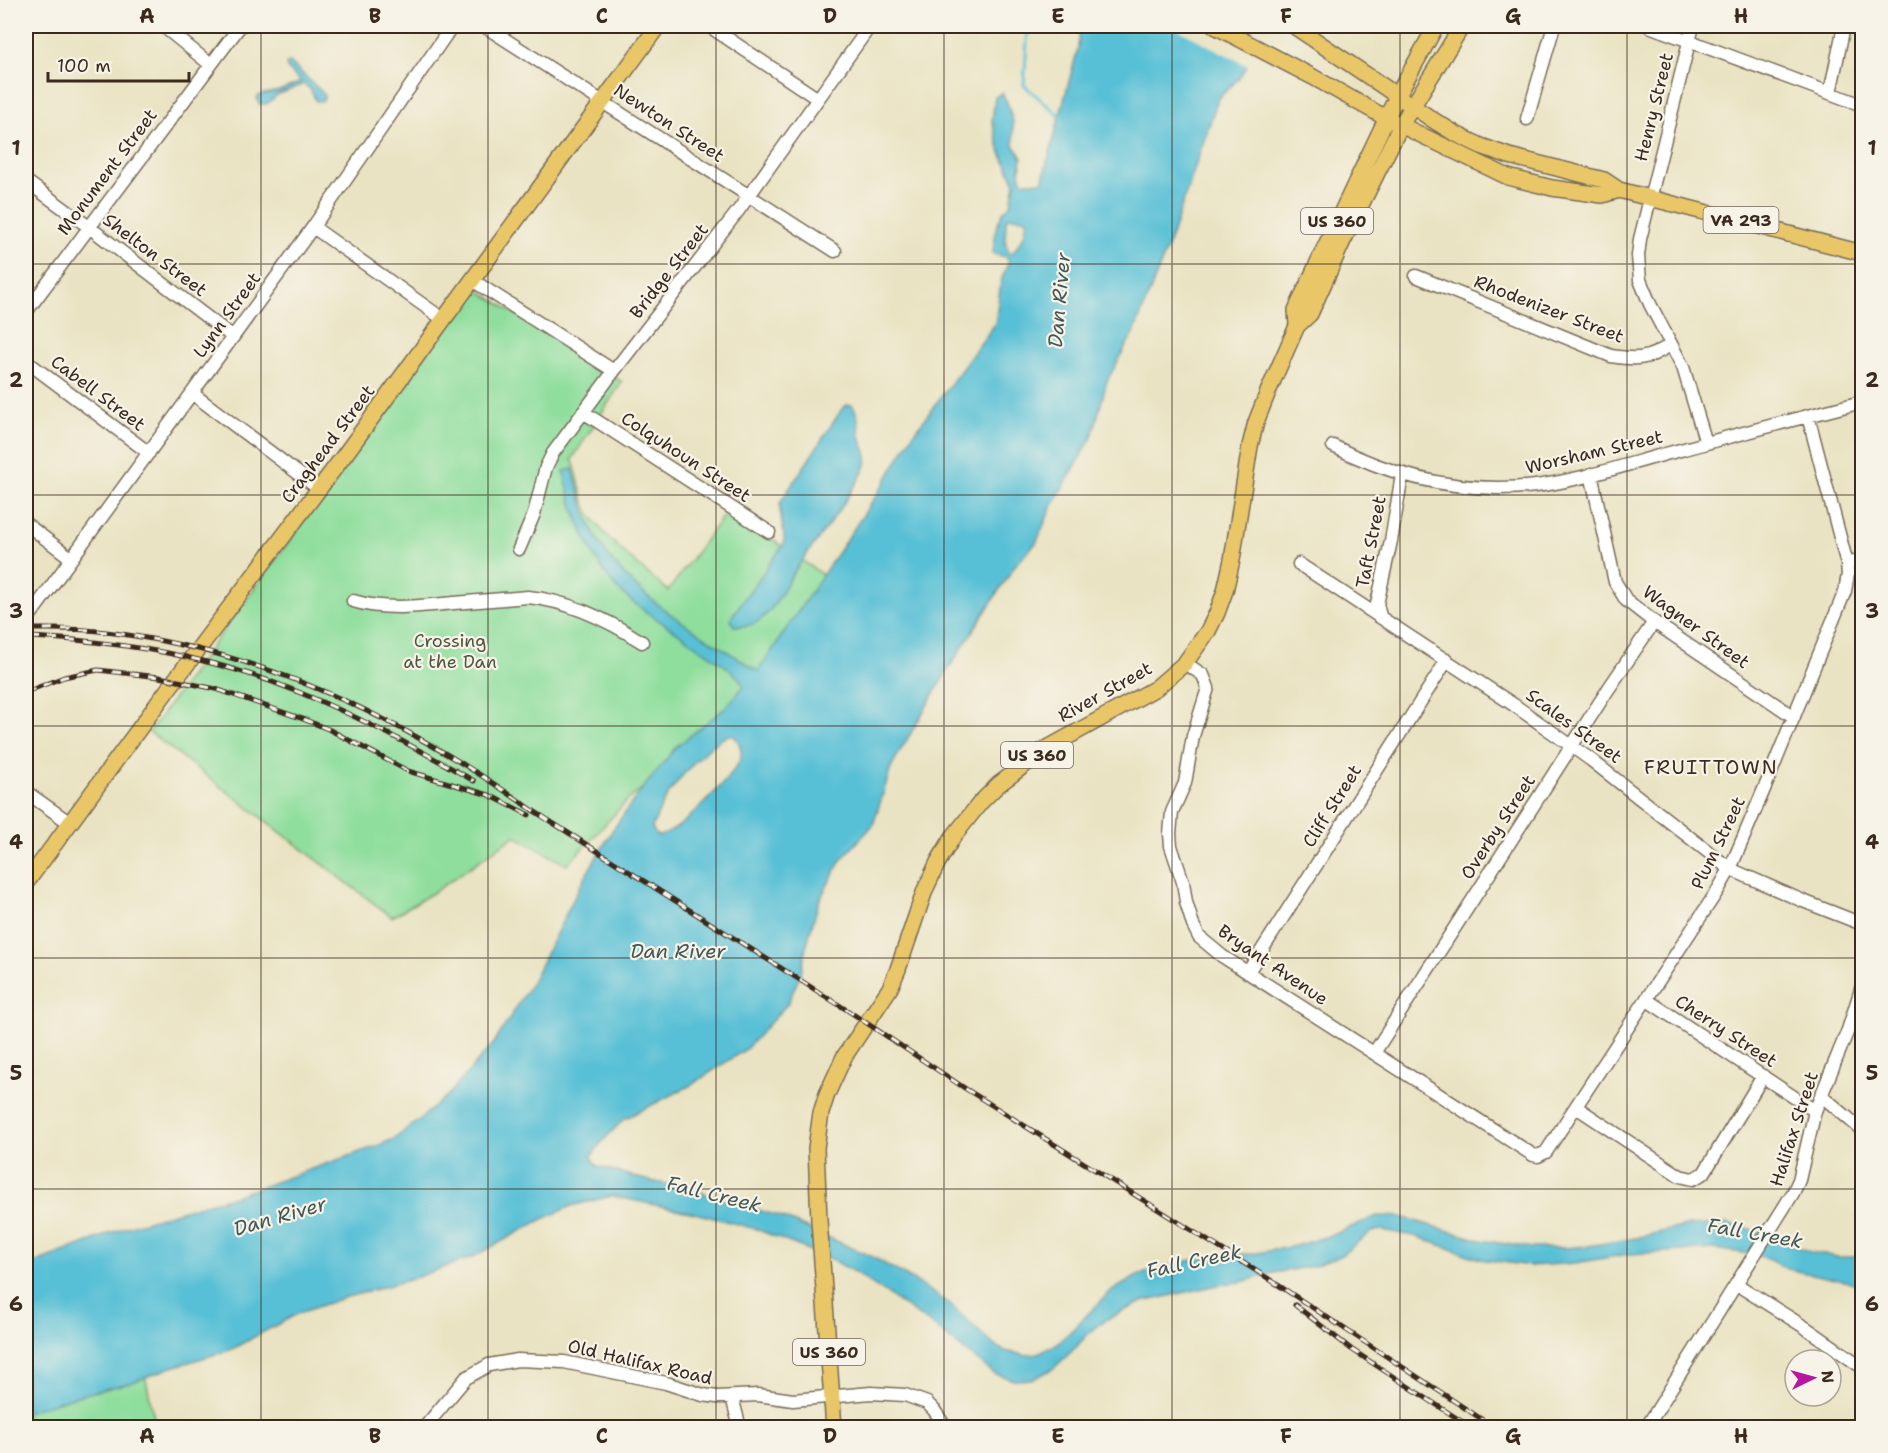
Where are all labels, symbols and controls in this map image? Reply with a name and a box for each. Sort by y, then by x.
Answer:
text: A [139,3,155,29]
text: B [369,3,381,29]
text: C [596,3,608,29]
text: D [823,3,837,29]
text: E [1051,3,1065,29]
text: F [1280,3,1292,29]
text: G [1505,3,1521,29]
text: H [1734,3,1748,29]
scale bar [48,45,189,83]
street label: Henry Street [1629,50,1679,164]
text: 100 m [57,54,111,78]
street label: Newton Street [609,78,729,168]
street label: Monument Street [52,104,163,240]
text: 1 [11,135,21,161]
text: 1 [1867,135,1877,161]
road number: VA 293 [1704,207,1778,233]
street label: Shelton Street [98,208,212,302]
road number: US 360 [1301,208,1373,234]
street label: Bridge Street [624,218,714,324]
water label: Dan River [1042,251,1076,349]
street label: Lynn Street [188,267,266,363]
street label: Rhodenizer Street [1471,269,1627,349]
street label: Cabell Street [46,350,150,436]
text: 2 [9,367,23,393]
text: 2 [1865,367,1879,393]
street label: Craghead Street [276,380,380,508]
street label: Colquhoun Street [617,406,755,508]
street label: Worsham Street [1523,424,1665,479]
street label: Taft Street [1350,494,1392,590]
street label: Wagner Street [1638,580,1754,674]
text: 3 [9,598,23,624]
text: 3 [1865,598,1879,624]
park label: Crossing at the Dan [403,629,497,674]
street label: River Street [1054,656,1156,728]
street label: Scales Street [1521,683,1627,769]
road number: US 360 [1001,742,1073,768]
district label: FRUITTOWN [1644,754,1778,780]
street label: Cliff Street [1297,760,1367,852]
street label: Overby Street [1455,770,1541,884]
street label: Plum Street [1685,792,1751,893]
text: 4 [9,829,23,855]
text: 4 [1865,829,1879,855]
street label: Bryant Avenue [1213,919,1333,1011]
water label: Dan River [630,938,726,964]
street label: Cherry Street [1670,989,1782,1073]
text: 5 [10,1060,22,1086]
text: 5 [1866,1060,1878,1086]
street label: Halifax Street [1764,1068,1824,1190]
water label: Fall Creek [664,1170,765,1218]
water label: Dan River [230,1190,330,1242]
water label: Fall Creek [1705,1212,1805,1254]
water label: Fall Creek [1144,1238,1244,1284]
text: 6 [9,1291,23,1317]
text: 6 [1865,1291,1879,1317]
street label: Old Halifax Road [565,1334,715,1390]
road number: US 360 [793,1339,865,1365]
north arrow [1783,1348,1843,1408]
text: N [1816,1370,1838,1384]
text: A [139,1423,155,1449]
text: B [369,1423,381,1449]
text: C [596,1423,608,1449]
text: D [823,1423,837,1449]
text: E [1051,1423,1065,1449]
text: F [1280,1423,1292,1449]
text: G [1505,1423,1521,1449]
text: H [1734,1423,1748,1449]

